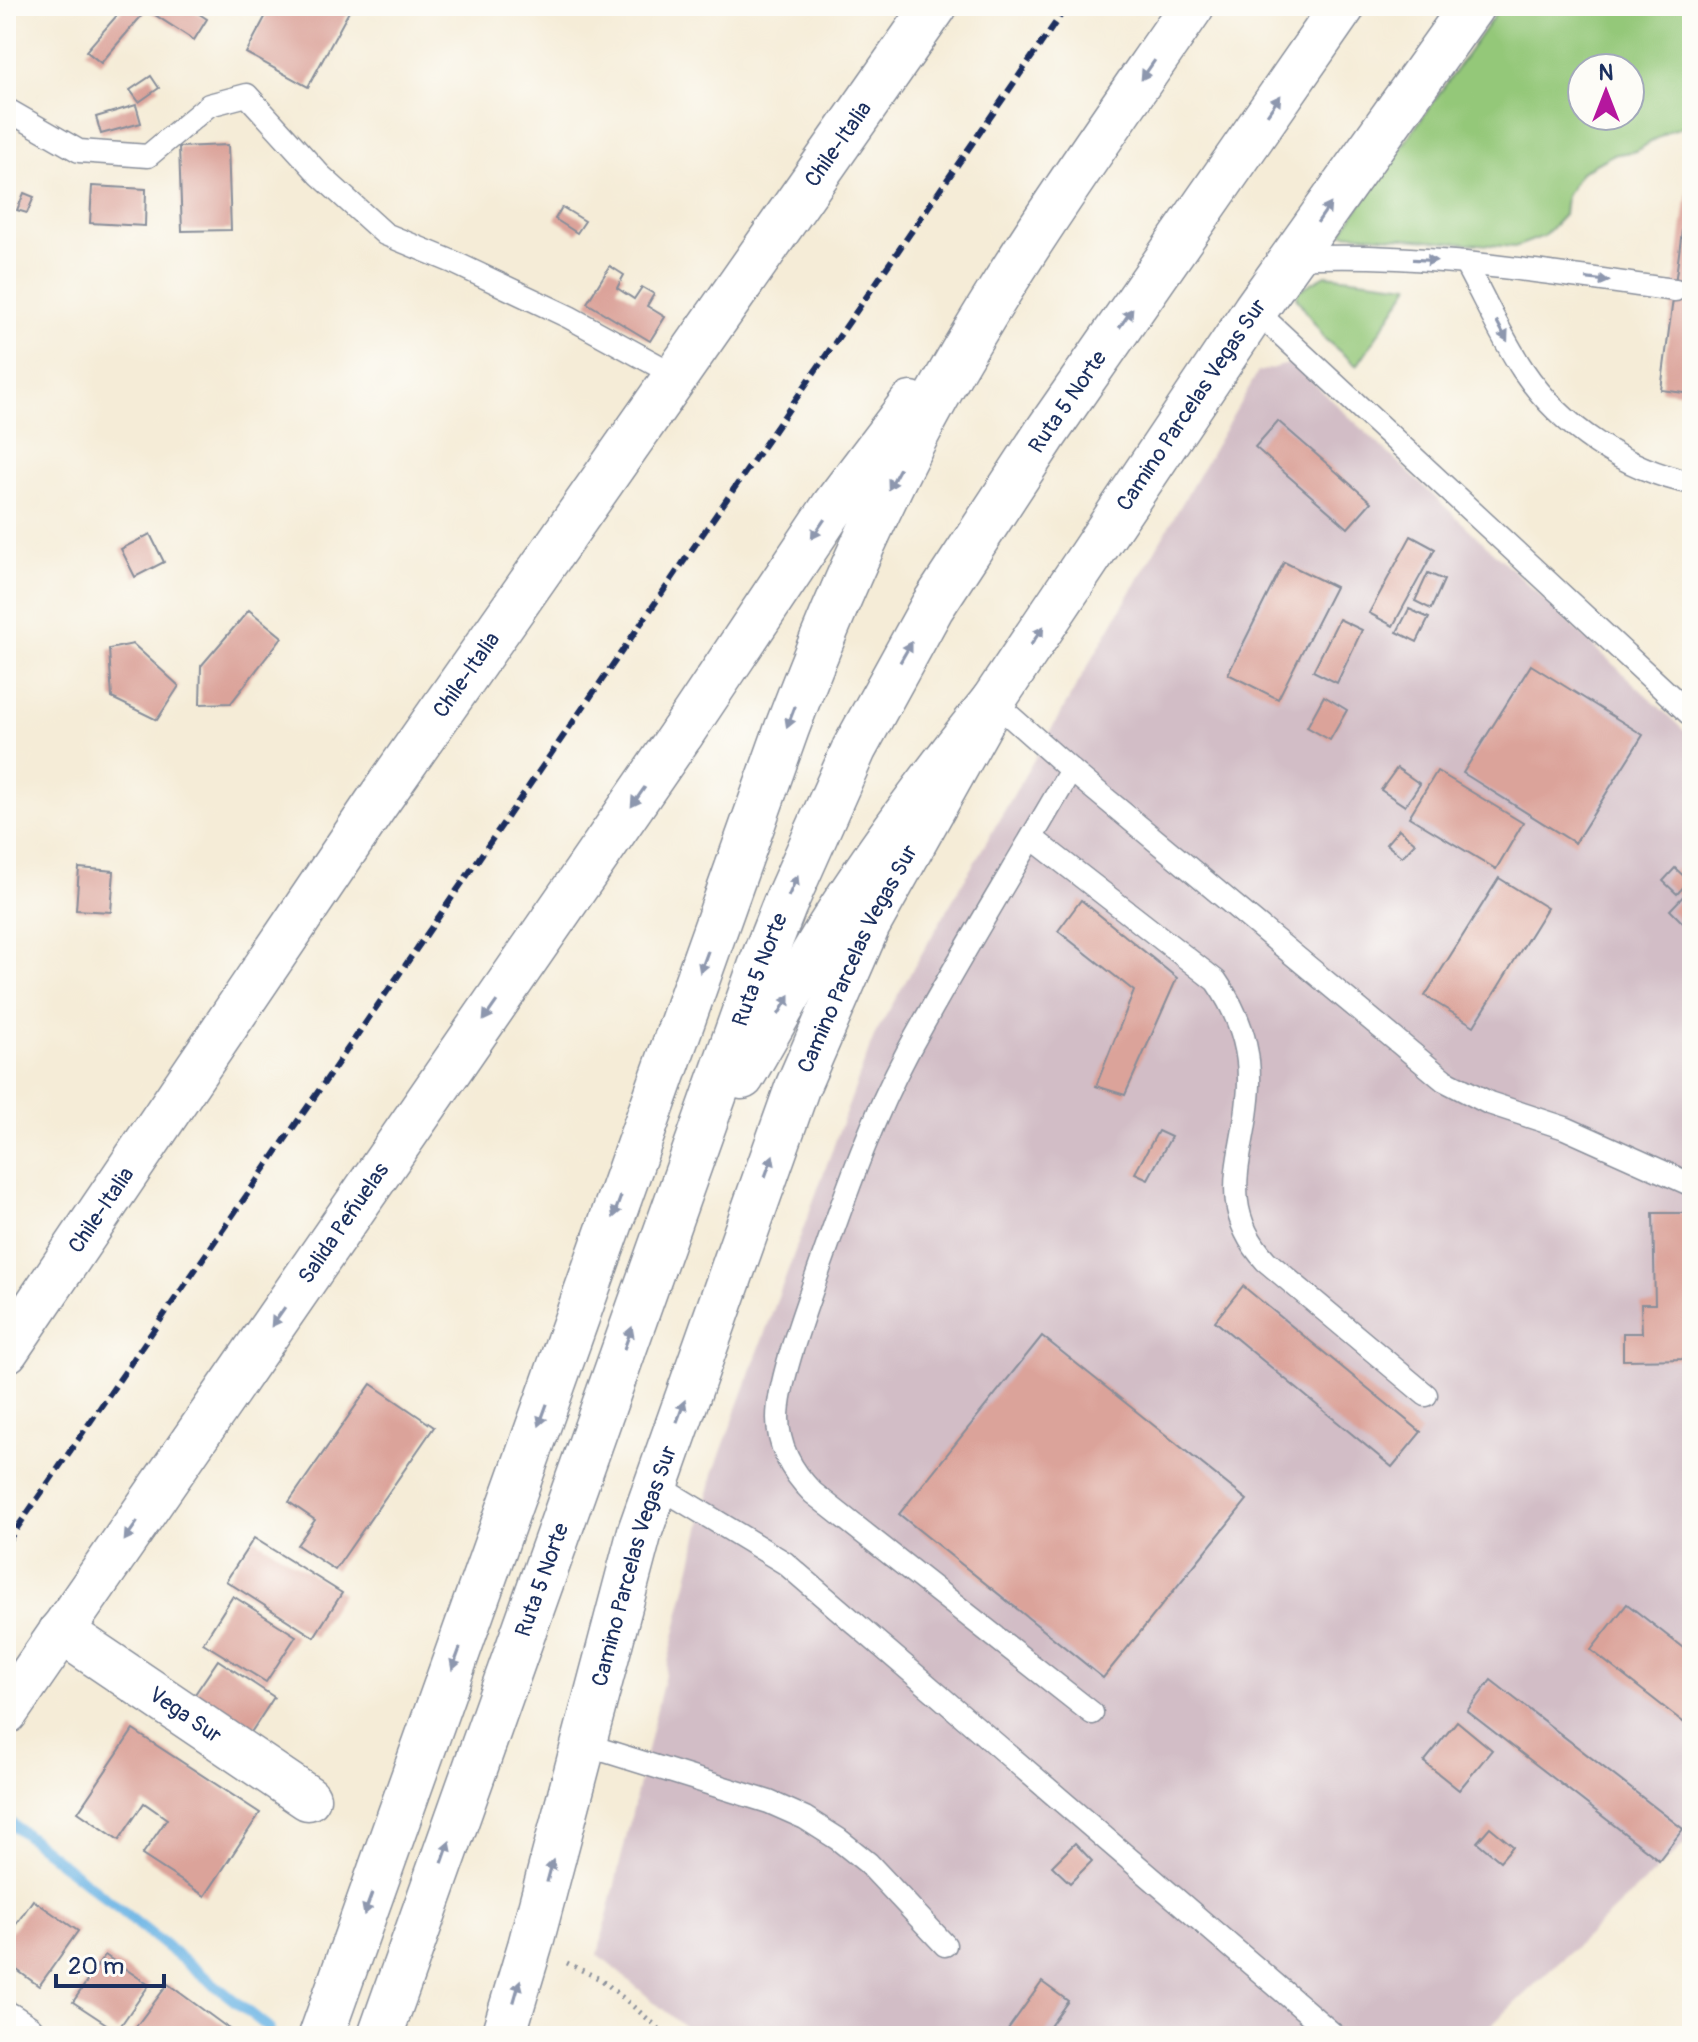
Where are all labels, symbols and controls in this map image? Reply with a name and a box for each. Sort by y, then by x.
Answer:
north arrow [1566,52,1646,132]
text: N [1599,59,1614,87]
one-way arrow [1141,60,1156,81]
one-way arrow [1266,94,1281,115]
street label: Chile-Italia [799,96,878,192]
one-way arrow [1316,202,1331,223]
one-way arrow [1413,254,1438,267]
one-way arrow [1586,274,1611,287]
street label: Camino Parcelas Vegas Sur [1110,293,1273,516]
one-way arrow [1118,308,1133,329]
one-way arrow [1496,320,1509,343]
street label: Ruta 5 Norte [1023,345,1113,459]
one-way arrow [888,467,901,490]
one-way arrow [812,518,826,540]
one-way arrow [1029,626,1044,647]
street label: Chile-Italia [427,627,506,723]
one-way arrow [899,641,913,664]
one-way arrow [784,705,797,729]
one-way arrow [631,787,646,808]
street label: Camino Parcelas Vegas Sur [791,840,924,1077]
one-way arrow [786,874,799,898]
street label: Ruta 5 Norte [726,909,794,1030]
one-way arrow [697,951,710,975]
one-way arrow [777,994,791,1016]
one-way arrow [483,1001,498,1022]
one-way arrow [763,1154,776,1178]
street label: Salida Peñuelas [292,1157,395,1289]
street label: Chile-Italia [62,1162,140,1259]
one-way arrow [610,1196,623,1220]
one-way arrow [271,1307,286,1328]
one-way arrow [622,1326,634,1350]
one-way arrow [676,1398,688,1422]
one-way arrow [537,1403,549,1427]
street label: Camino Parcelas Vegas Sur [585,1442,683,1689]
street label: Ruta 5 Norte [509,1519,575,1641]
one-way arrow [124,1521,139,1542]
one-way arrow [449,1648,462,1672]
street label: Vega Sur [143,1680,227,1750]
one-way arrow [440,1839,452,1863]
one-way arrow [544,1858,556,1883]
one-way arrow [362,1892,374,1916]
scale bar [56,1938,164,1988]
text: 20 m [68,1952,124,1981]
one-way arrow [511,1979,524,2003]

